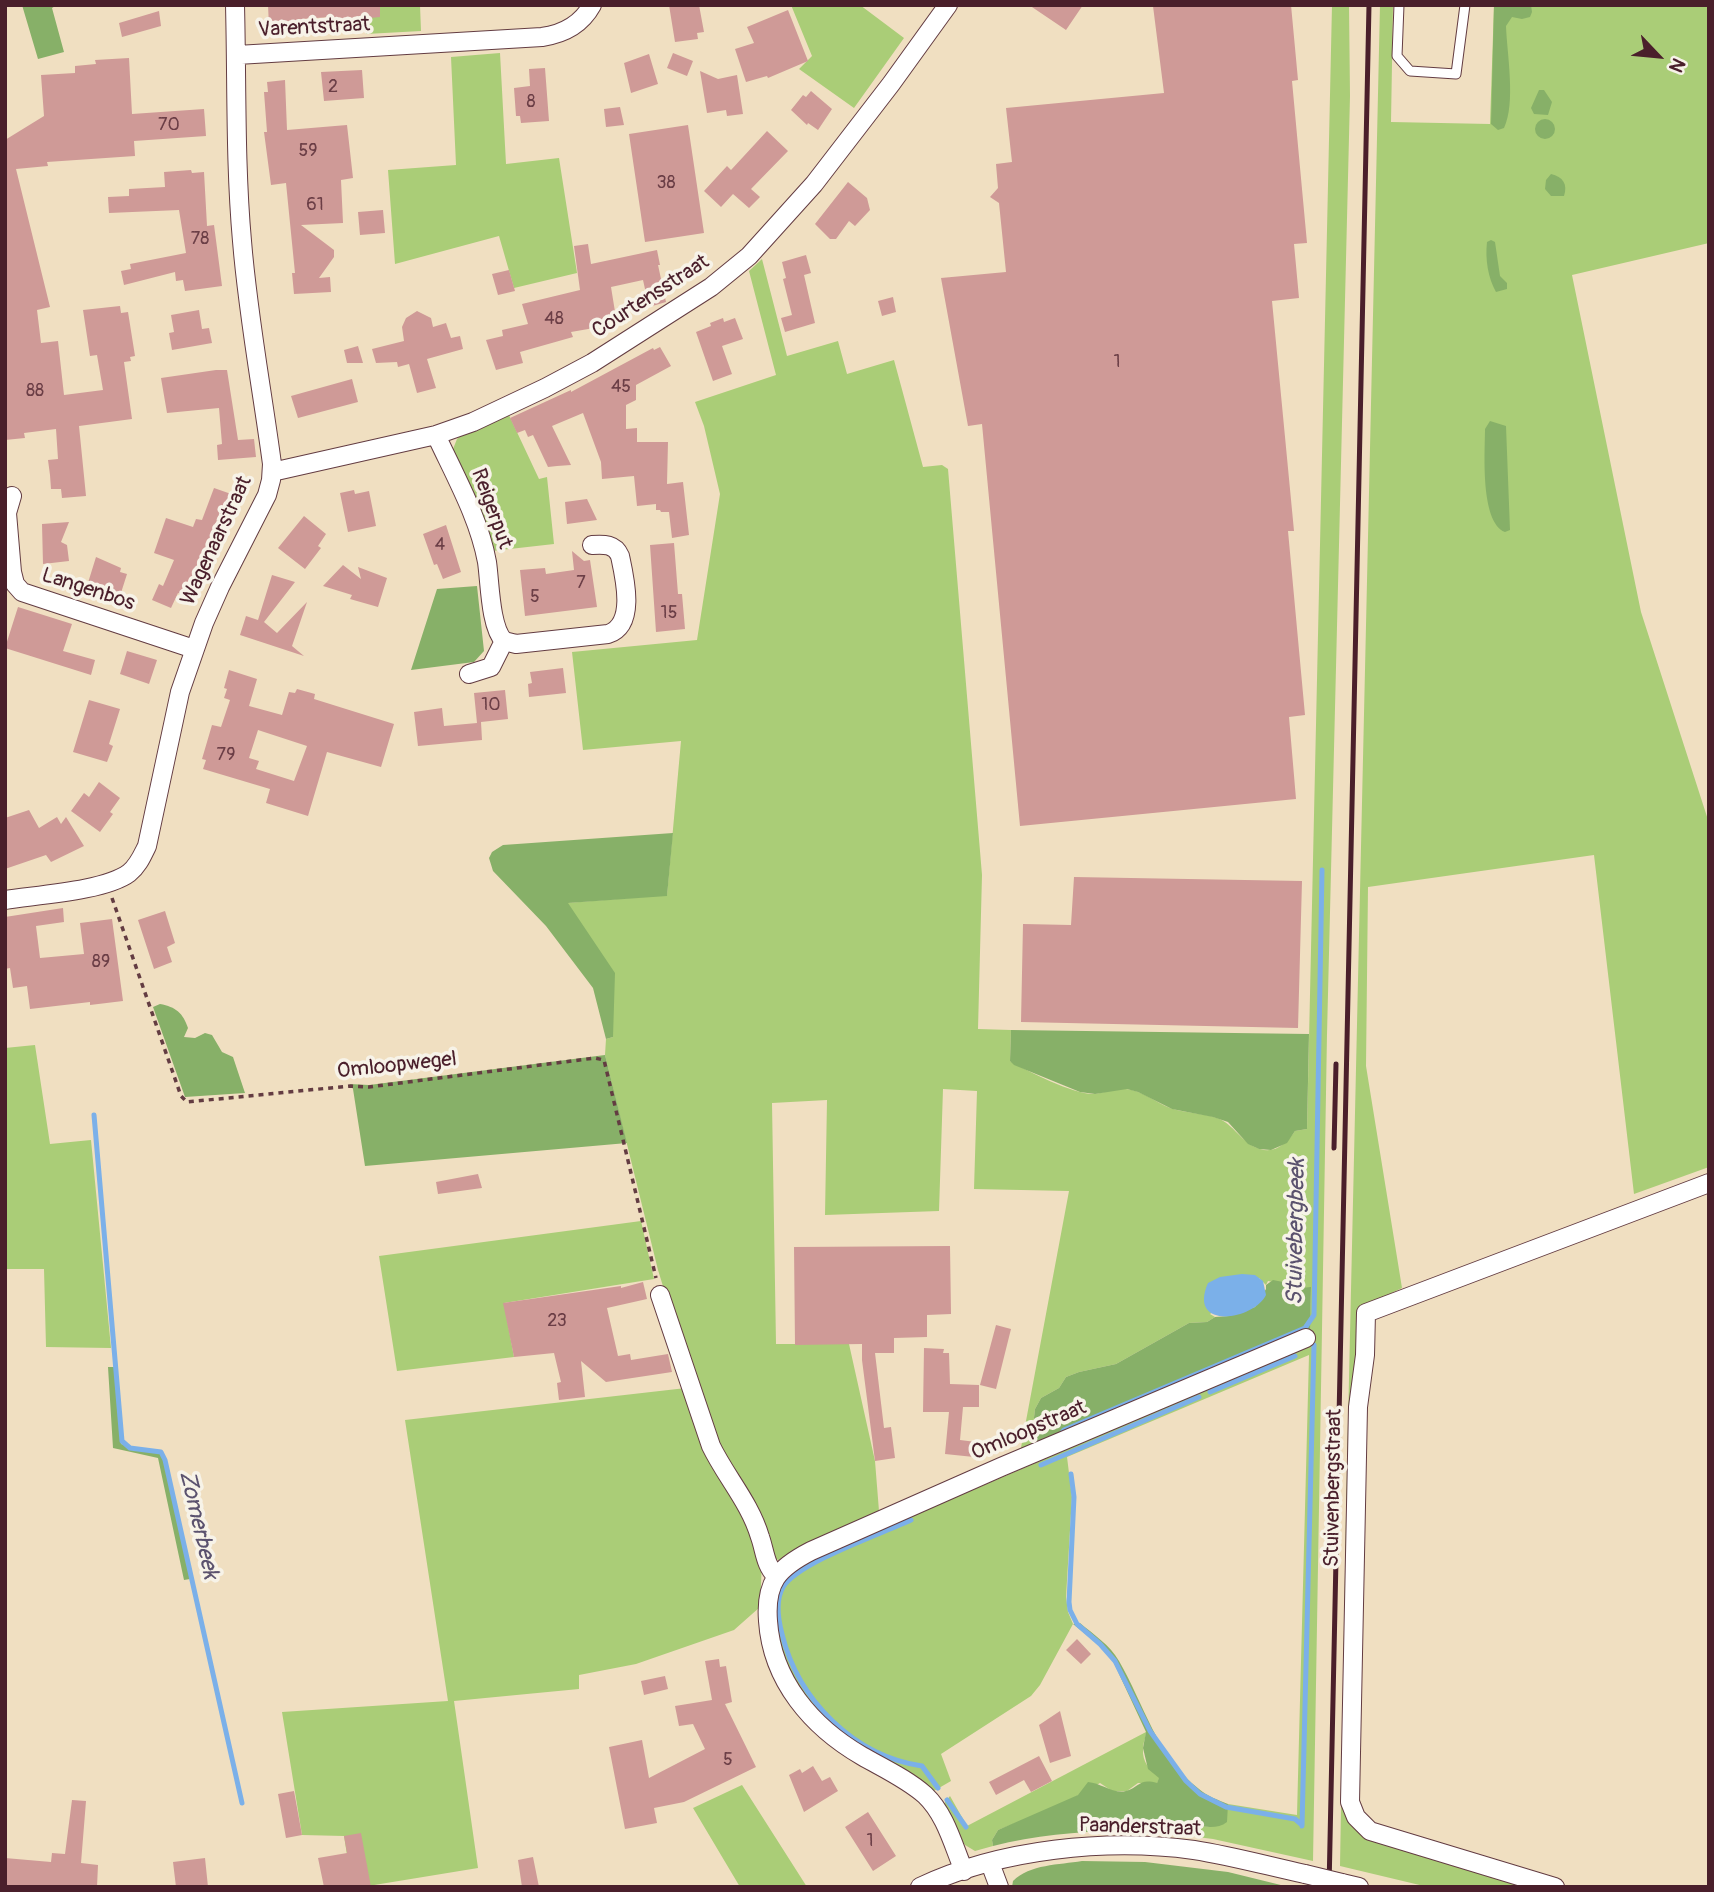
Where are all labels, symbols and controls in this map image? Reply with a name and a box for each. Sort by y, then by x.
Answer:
street label: Varentstraat [257,12,371,44]
north arrow [1623,21,1693,91]
text: N [1663,54,1690,76]
house number: 2 [328,76,338,98]
house number: 8 [526,91,536,113]
house number: 70 [158,114,180,136]
house number: 59 [298,140,318,162]
house number: 38 [656,172,676,194]
house number: 61 [306,194,324,216]
house number: 78 [191,228,209,250]
street label: Courtensstraat [588,250,714,344]
house number: 48 [544,308,564,330]
house number: 1 [1113,351,1121,373]
house number: 45 [611,376,631,398]
house number: 88 [26,380,44,402]
street label: Reigerput [465,465,517,553]
street label: Wagenaarstraat [176,472,258,610]
house number: 4 [435,534,445,556]
street label: Langenbos [38,563,138,617]
house number: 7 [576,572,586,594]
house number: 5 [530,586,540,608]
house number: 15 [661,602,677,624]
house number: 10 [481,694,501,716]
house number: 79 [217,744,235,766]
house number: 89 [92,951,110,973]
street label: Omloopwegel [336,1047,458,1085]
water label: Stuivebergbeek [1282,1158,1312,1306]
house number: 23 [547,1310,567,1332]
street label: Omloopstraat [968,1395,1090,1467]
street label: Stuivenbergstraat [1320,1409,1348,1567]
water label: Zomerbeek [172,1468,224,1582]
house number: 5 [723,1749,733,1771]
street label: Paanderstraat [1078,1813,1202,1843]
house number: 1 [866,1830,874,1852]

